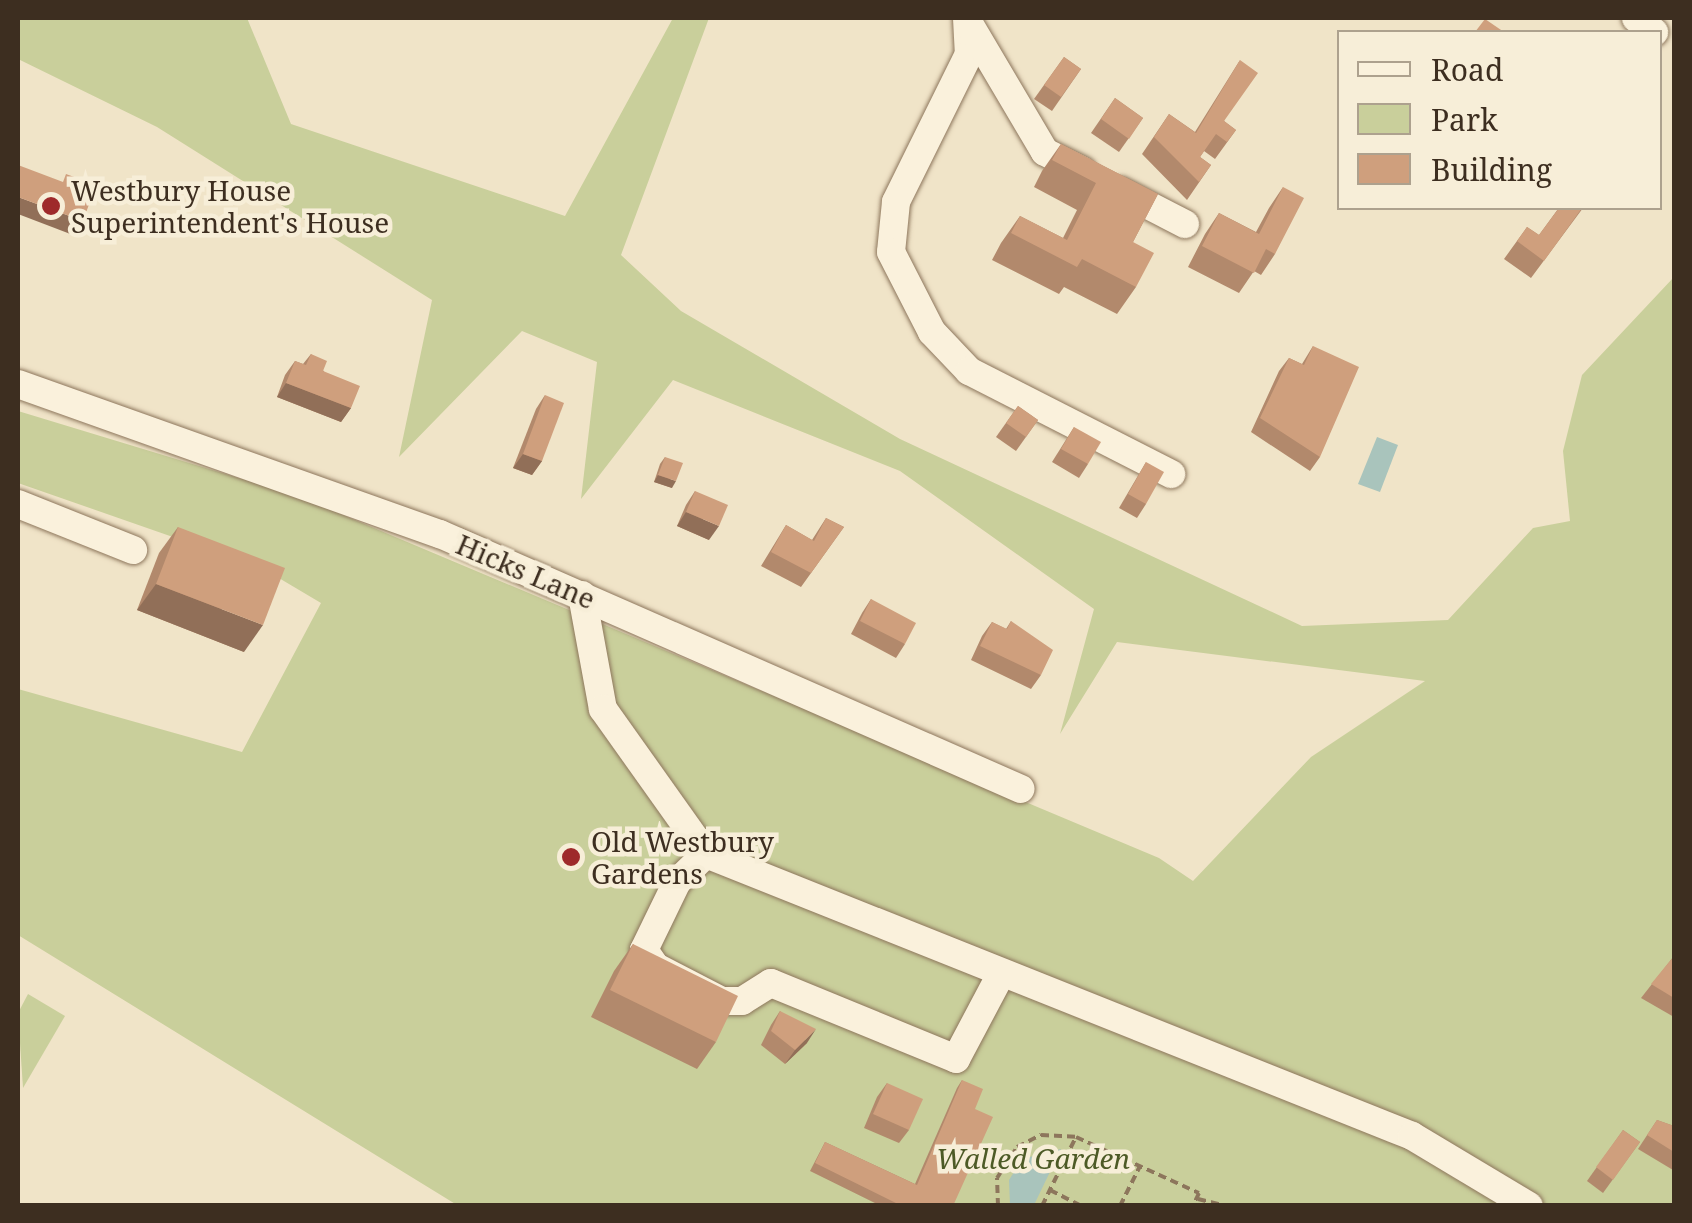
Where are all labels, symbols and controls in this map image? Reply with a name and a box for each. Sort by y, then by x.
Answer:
legend [1337,30,1662,210]
text: Road [1431,49,1503,90]
text: Park [1431,99,1498,140]
text: Building [1431,149,1552,190]
place label: Westbury House Superintendent's House [71,173,389,239]
marker: Westbury House Superintendent's House [40,195,62,217]
street label: Hicks Lane [452,527,600,615]
place label: Old Westbury Gardens [591,824,774,890]
marker: Old Westbury Gardens [560,846,582,868]
park label: Walled Garden [936,1141,1130,1175]

